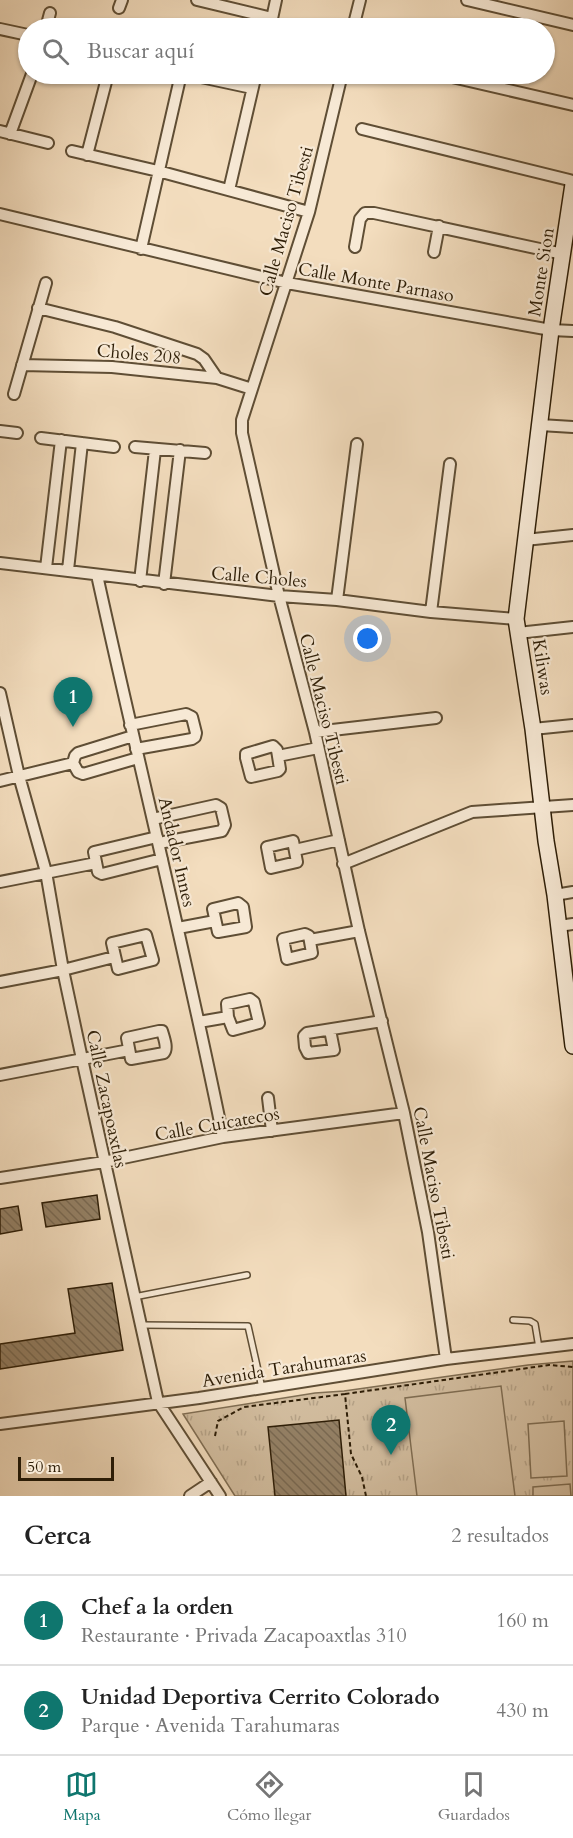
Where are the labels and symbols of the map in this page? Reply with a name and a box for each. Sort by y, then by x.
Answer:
street label: Calle Maciso Tibesti [253,143,320,299]
street label: Monte Sion [522,225,561,318]
street label: Calle Monte Parnaso [296,256,456,309]
street label: Choles 208 [96,338,182,371]
street label: Calle Choles [210,561,308,594]
your location [353,624,382,653]
street label: Calle Maciso Tibesti [293,631,354,787]
street label: Kiliwas [526,637,559,697]
pin: 1 [54,678,92,727]
street label: Andador Innes [152,795,201,909]
street label: Calle Zacapoaxtlas [80,1028,133,1170]
street label: Calle Cuicatecos [153,1101,281,1148]
street label: Calle Maciso Tibesti [406,1105,461,1262]
street label: Avenida Tarahumaras [200,1343,368,1394]
pin: 2 [372,1406,410,1455]
scale bar [18,1454,114,1482]

